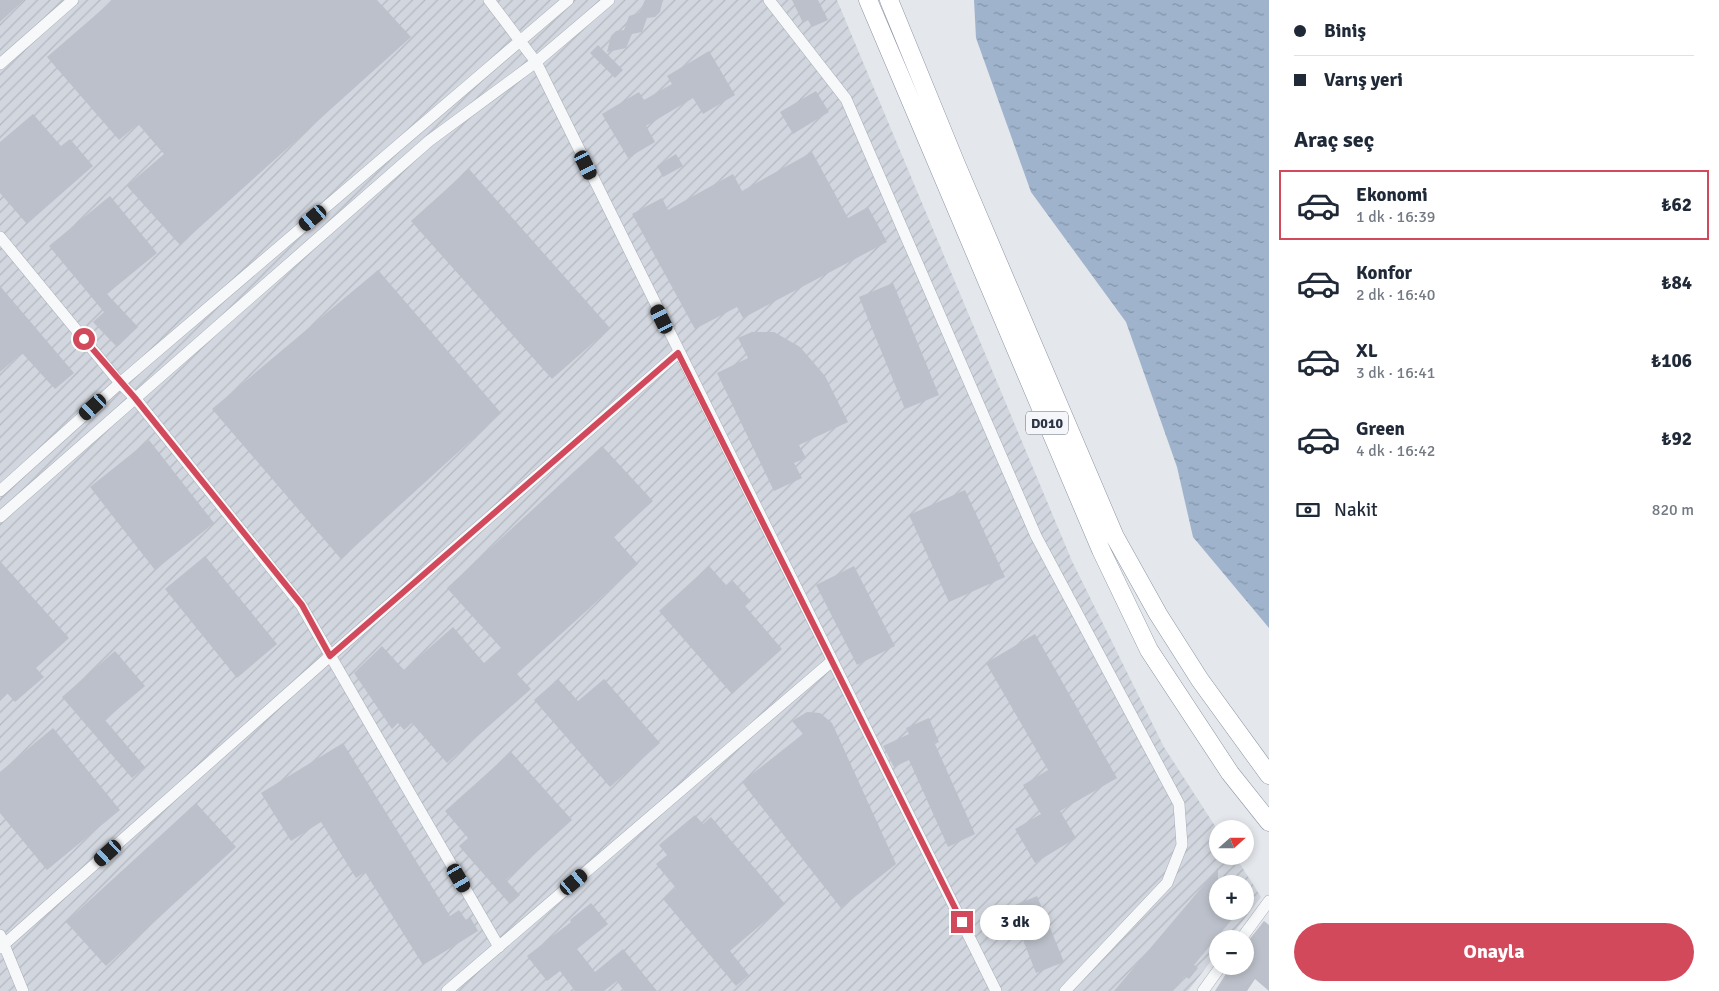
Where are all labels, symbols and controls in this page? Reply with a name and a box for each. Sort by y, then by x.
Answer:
text: Biniş [1324,19,1366,43]
text: Varış yeri [1324,68,1403,92]
text: Araç seç [1294,126,1374,153]
car [572,148,599,182]
icon: car [1296,183,1341,228]
text: Ekonomi [1356,183,1428,207]
text: ₺62 [1661,193,1692,217]
car [296,203,329,233]
text: 1 dk · 16:39 [1356,207,1435,227]
icon: car [1296,261,1341,306]
text: Konfor [1356,261,1412,285]
text: ₺84 [1661,271,1692,295]
text: 2 dk · 16:40 [1356,285,1435,305]
car [648,302,675,336]
route start [73,328,95,350]
icon: car [1296,339,1341,384]
text: XL [1356,339,1378,363]
text: ₺106 [1651,349,1692,373]
text: 3 dk · 16:41 [1356,363,1435,383]
car [76,391,109,423]
road number: D010 [1026,412,1068,434]
icon: car [1296,417,1341,462]
text: Green [1356,417,1405,441]
text: ₺92 [1661,427,1692,451]
text: 4 dk · 16:42 [1356,441,1435,461]
icon: cash [1294,496,1322,524]
text: Nakit [1334,498,1378,522]
text: 820 m [1652,500,1694,520]
north arrow [1209,820,1254,865]
map controls [1209,820,1254,975]
car [91,837,124,869]
car [445,861,472,895]
car [557,867,590,897]
button: + [1209,875,1254,920]
callout: 3 dk [980,904,1050,940]
route end [951,911,973,933]
text: 3 dk [1000,912,1030,932]
button: Onayla [1294,923,1694,981]
button: − [1209,930,1254,975]

